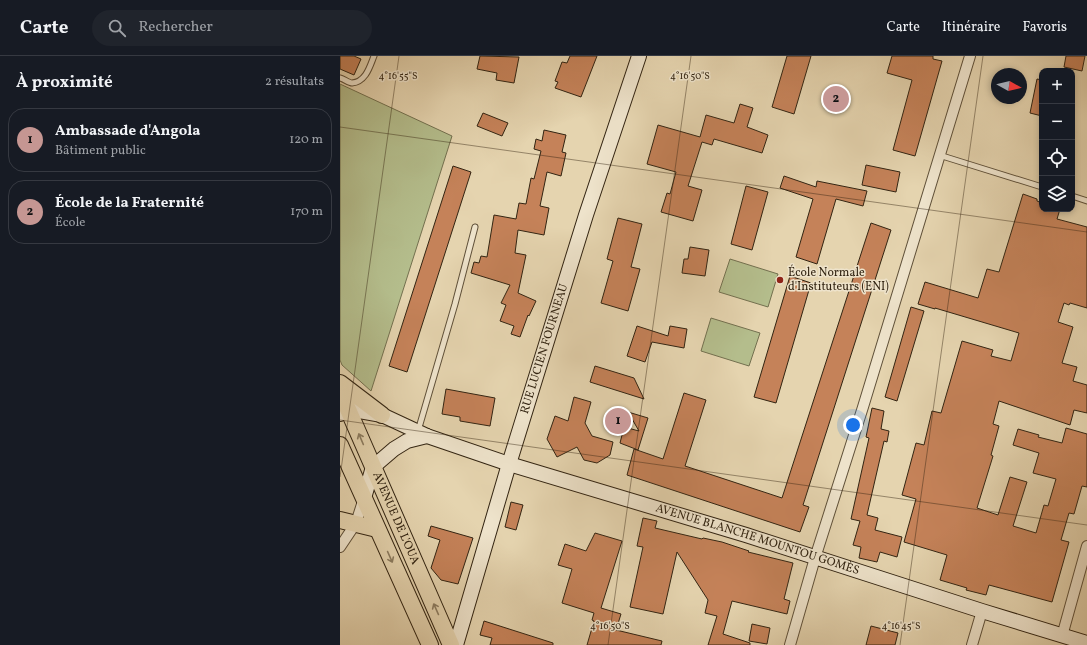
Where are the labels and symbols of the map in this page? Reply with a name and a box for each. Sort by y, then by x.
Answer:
north arrow [991,68,1027,104]
text: 4°16'55"S [379,69,418,83]
text: 4°16'50"S [670,69,710,83]
pin: 2 [823,84,849,114]
place label: École Normale d'Instituteurs (ENI) [788,264,889,295]
marker: École Normale d'Instituteurs (ENI) [775,275,785,285]
street label: RUE LUCIEN FOURNEAU [517,282,572,416]
pin: 1 [605,406,631,436]
your location [843,415,863,435]
one-way arrow [357,433,364,445]
street label: AVENUE DE L'OUA [368,469,423,568]
street label: AVENUE BLANCHE MOUNTOU GOMÈS [654,500,861,579]
one-way arrow [387,551,395,563]
one-way arrow [432,604,439,616]
text: 4°16'50"S [590,619,630,633]
text: 4°16'45"S [881,619,921,633]

